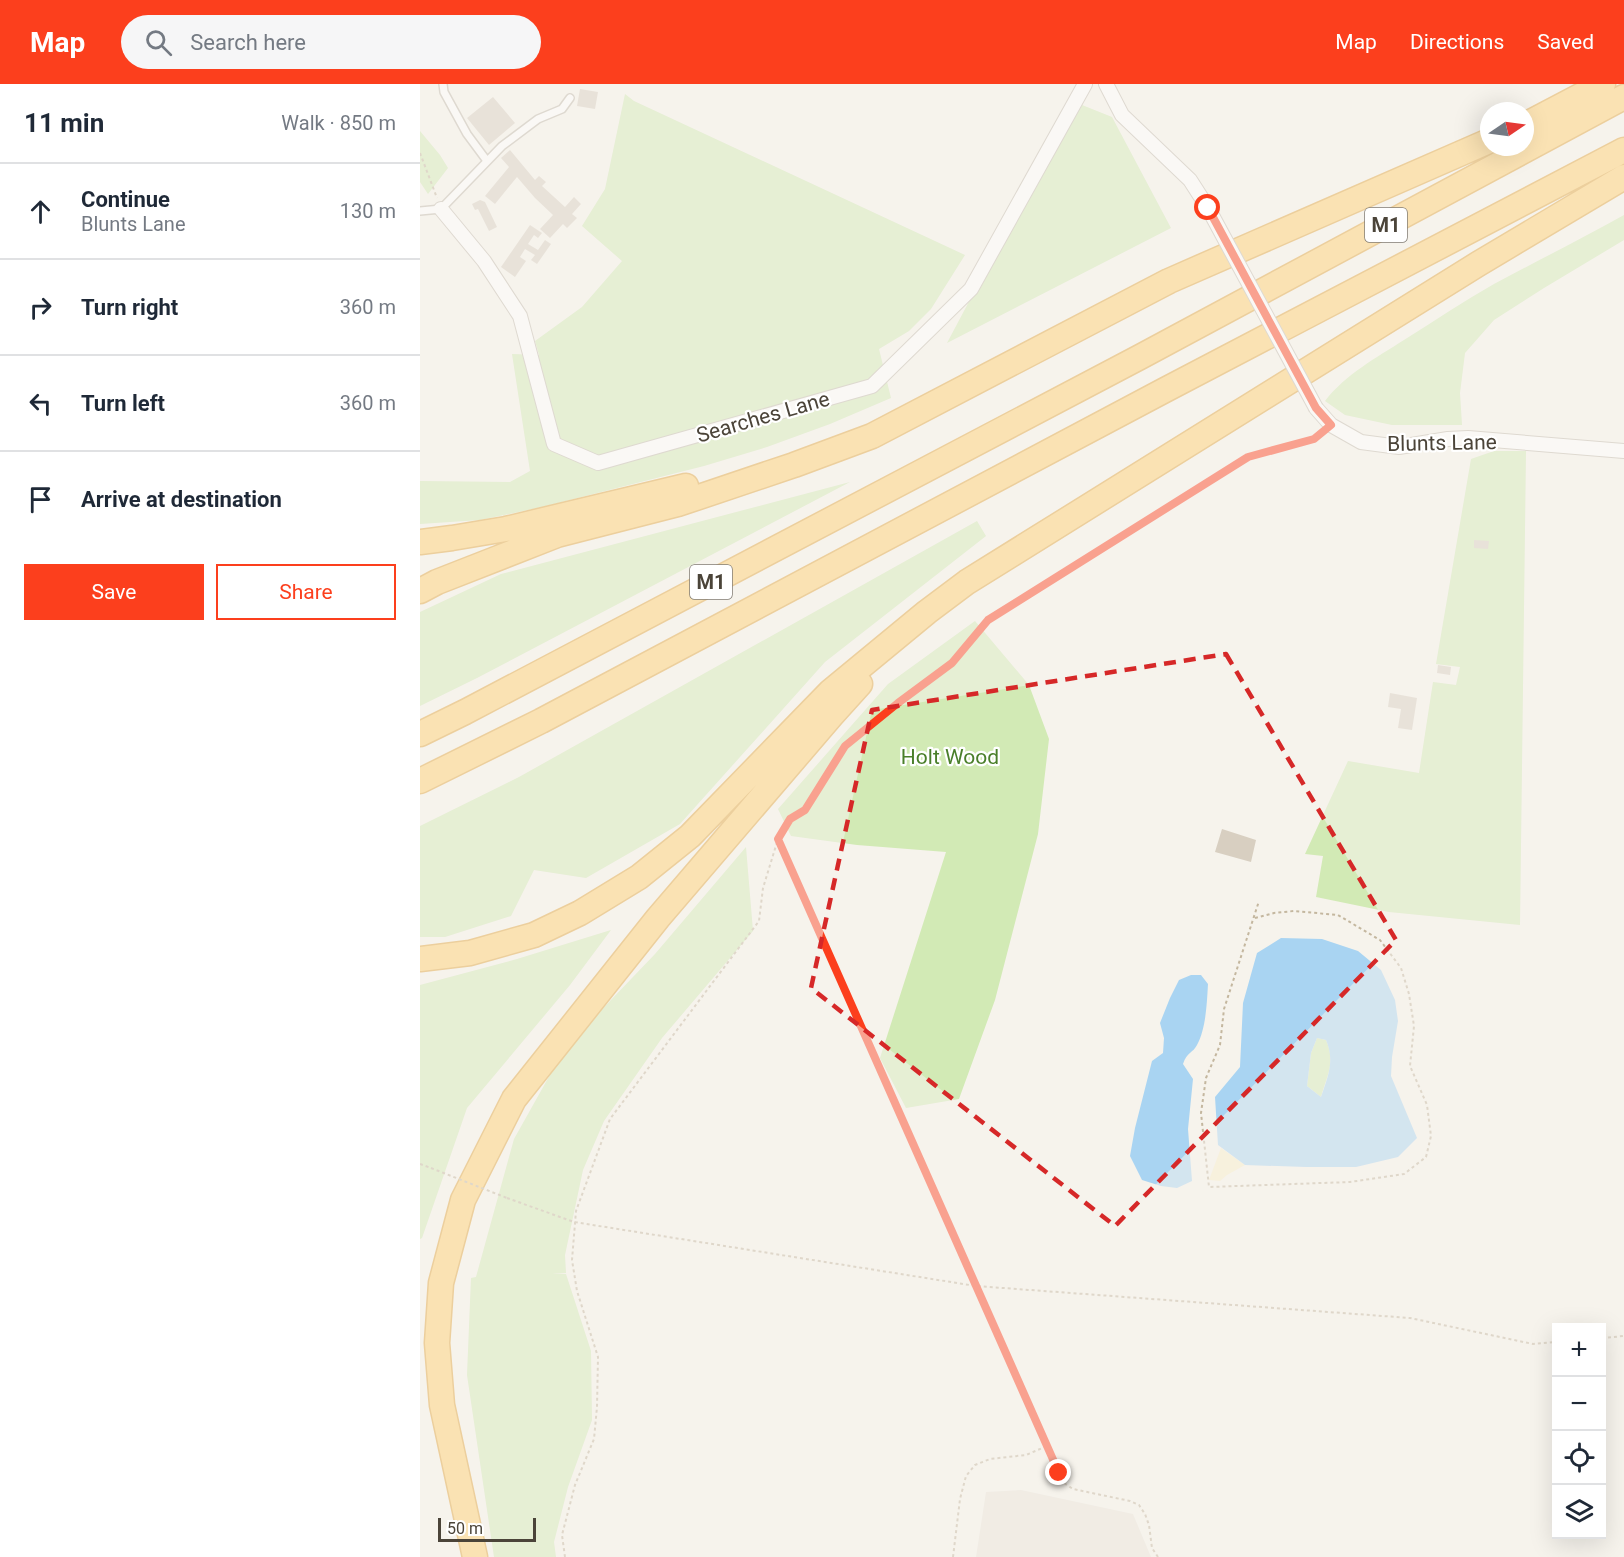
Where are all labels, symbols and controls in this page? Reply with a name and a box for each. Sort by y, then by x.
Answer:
search box [121,15,541,69]
text: Map [30,26,85,59]
icon: search [142,26,175,59]
text: Search here [190,30,306,55]
text: Map [1335,30,1377,54]
text: Directions [1410,30,1504,54]
text: Saved [1537,30,1594,54]
north arrow [1480,102,1534,156]
text: 11 min [24,108,104,138]
text: Walk · 850 m [281,111,396,135]
text: Continue [81,187,170,212]
route start [1194,194,1220,220]
icon: ahead [24,195,57,228]
text: 130 m [340,199,396,223]
road number: M1 [1365,208,1407,242]
text: Blunts Lane [81,212,186,236]
icon: right [24,291,57,324]
text: Turn right [81,295,178,320]
text: 360 m [340,295,396,319]
icon: left [24,387,57,420]
street label: Searches Lane [694,387,832,447]
text: Turn left [81,391,165,416]
text: 360 m [340,391,396,415]
street label: Blunts Lane [1387,430,1497,456]
icon: arrive [24,483,57,516]
text: Arrive at destination [81,487,282,512]
button: Save [24,564,204,620]
button: Share [216,564,396,620]
road number: M1 [690,565,732,599]
park label: Holt Wood [901,745,999,769]
map controls [1552,1323,1606,1539]
button: + [1552,1323,1606,1377]
button: − [1552,1377,1606,1431]
button: locate [1552,1431,1606,1485]
route end [1045,1459,1071,1485]
button: layers [1552,1485,1606,1539]
scale bar [438,1515,536,1542]
text: 50 m [447,1519,483,1538]

